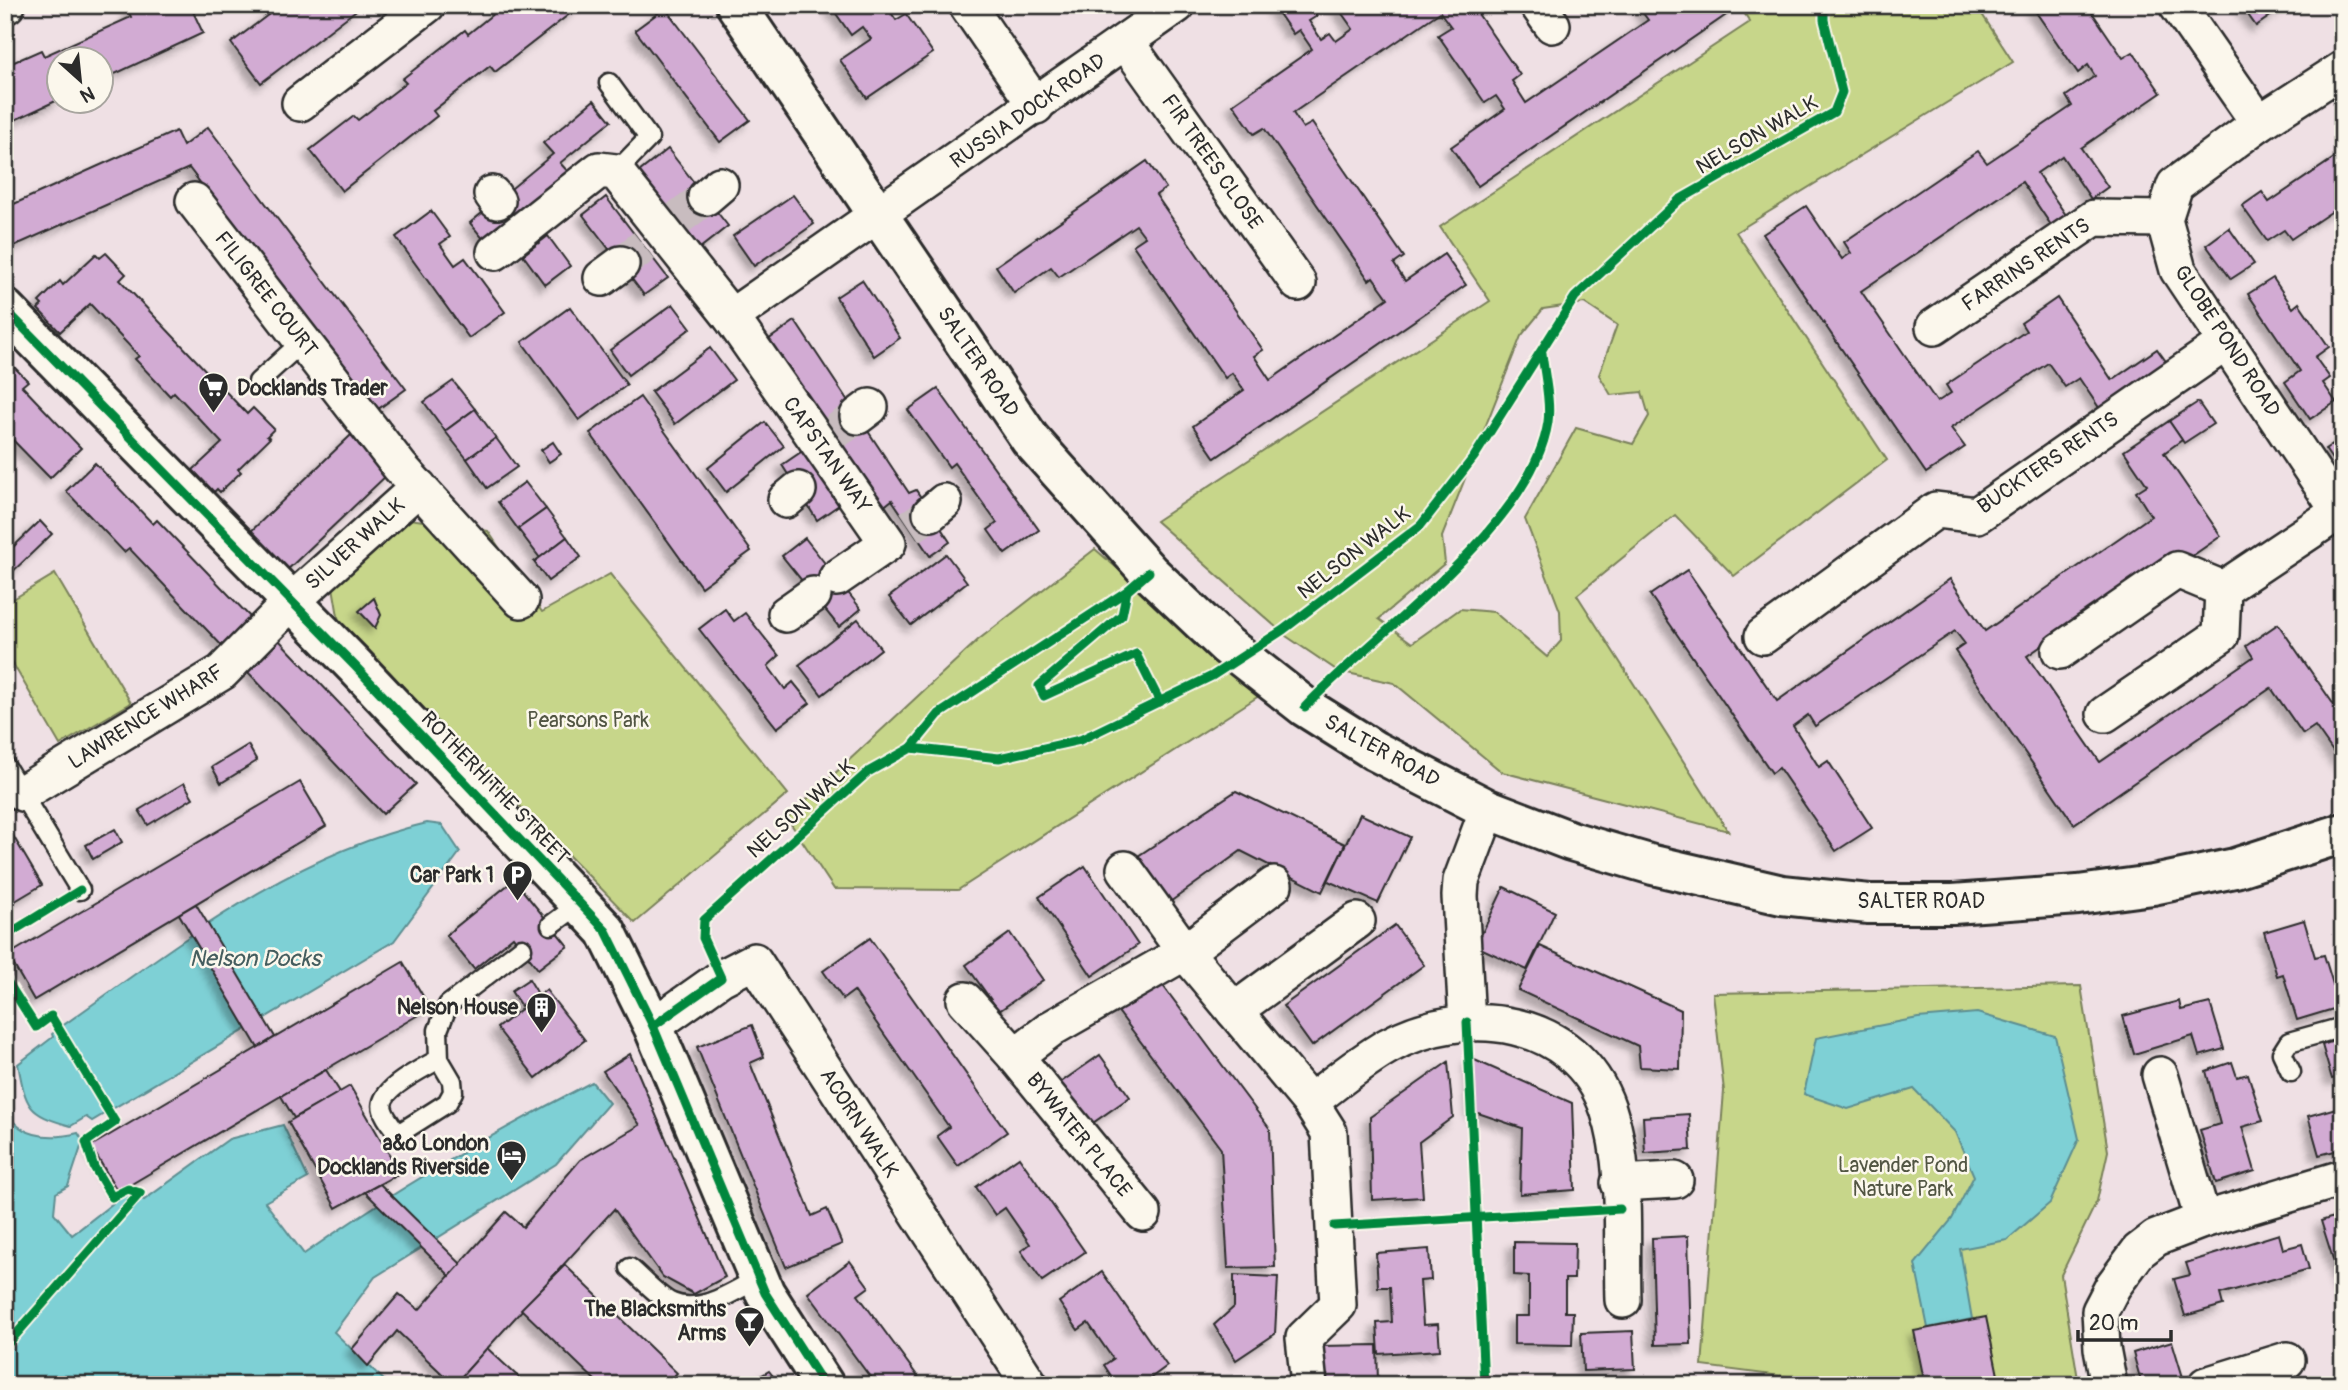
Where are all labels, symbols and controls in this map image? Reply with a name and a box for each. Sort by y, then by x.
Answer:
north arrow [46,46,116,116]
street label: RUSSIA DOCK ROAD [945,47,1111,175]
text: N [76,81,98,108]
street label: FIR TREES CLOSE [1155,89,1269,235]
street label: NELSON WALK [1691,89,1823,181]
street label: FARRINS RENTS [1957,212,2095,318]
street label: FILIGREE COURT [209,226,324,362]
street label: GLOBE POND ROAD [2168,260,2286,422]
street label: SALTER ROAD [931,302,1025,422]
supermarket icon: Docklands Trader [197,371,231,415]
place label: Docklands Trader [237,375,388,402]
street label: CAPSTAN WAY [777,391,877,519]
street label: BUCKTERS RENTS [1972,406,2124,520]
street label: SILVER WALK [300,492,411,596]
street label: NELSON WALK [1292,500,1416,606]
street label: LAWRENCE WHARF [63,658,229,776]
street label: ROTHERHITHE STREET [415,706,575,871]
park label: Pearsons Park [527,707,649,734]
street label: SALTER ROAD [1320,708,1444,794]
street label: NELSON WALK [741,753,861,865]
parking icon: Car Park 1 [500,858,534,902]
place label: Car Park 1 [410,862,494,889]
street label: SALTER ROAD [1857,888,1985,915]
water label: Nelson Docks [189,944,323,973]
building icon: Nelson House [524,990,558,1034]
place label: Nelson House [397,994,519,1021]
street label: ACORN WALK [814,1063,904,1183]
street label: BYWATER PLACE [1020,1067,1138,1203]
place label: a&o London Docklands Riverside [317,1130,490,1181]
hotel icon: a&o London Docklands Riverside [495,1138,529,1182]
park label: Lavender Pond Nature Park [1838,1152,1968,1203]
place label: The Blacksmiths Arms [583,1296,727,1347]
scale bar [2078,1299,2171,1343]
bar icon: The Blacksmiths Arms [732,1304,766,1348]
text: 20 m [2089,1310,2138,1337]

